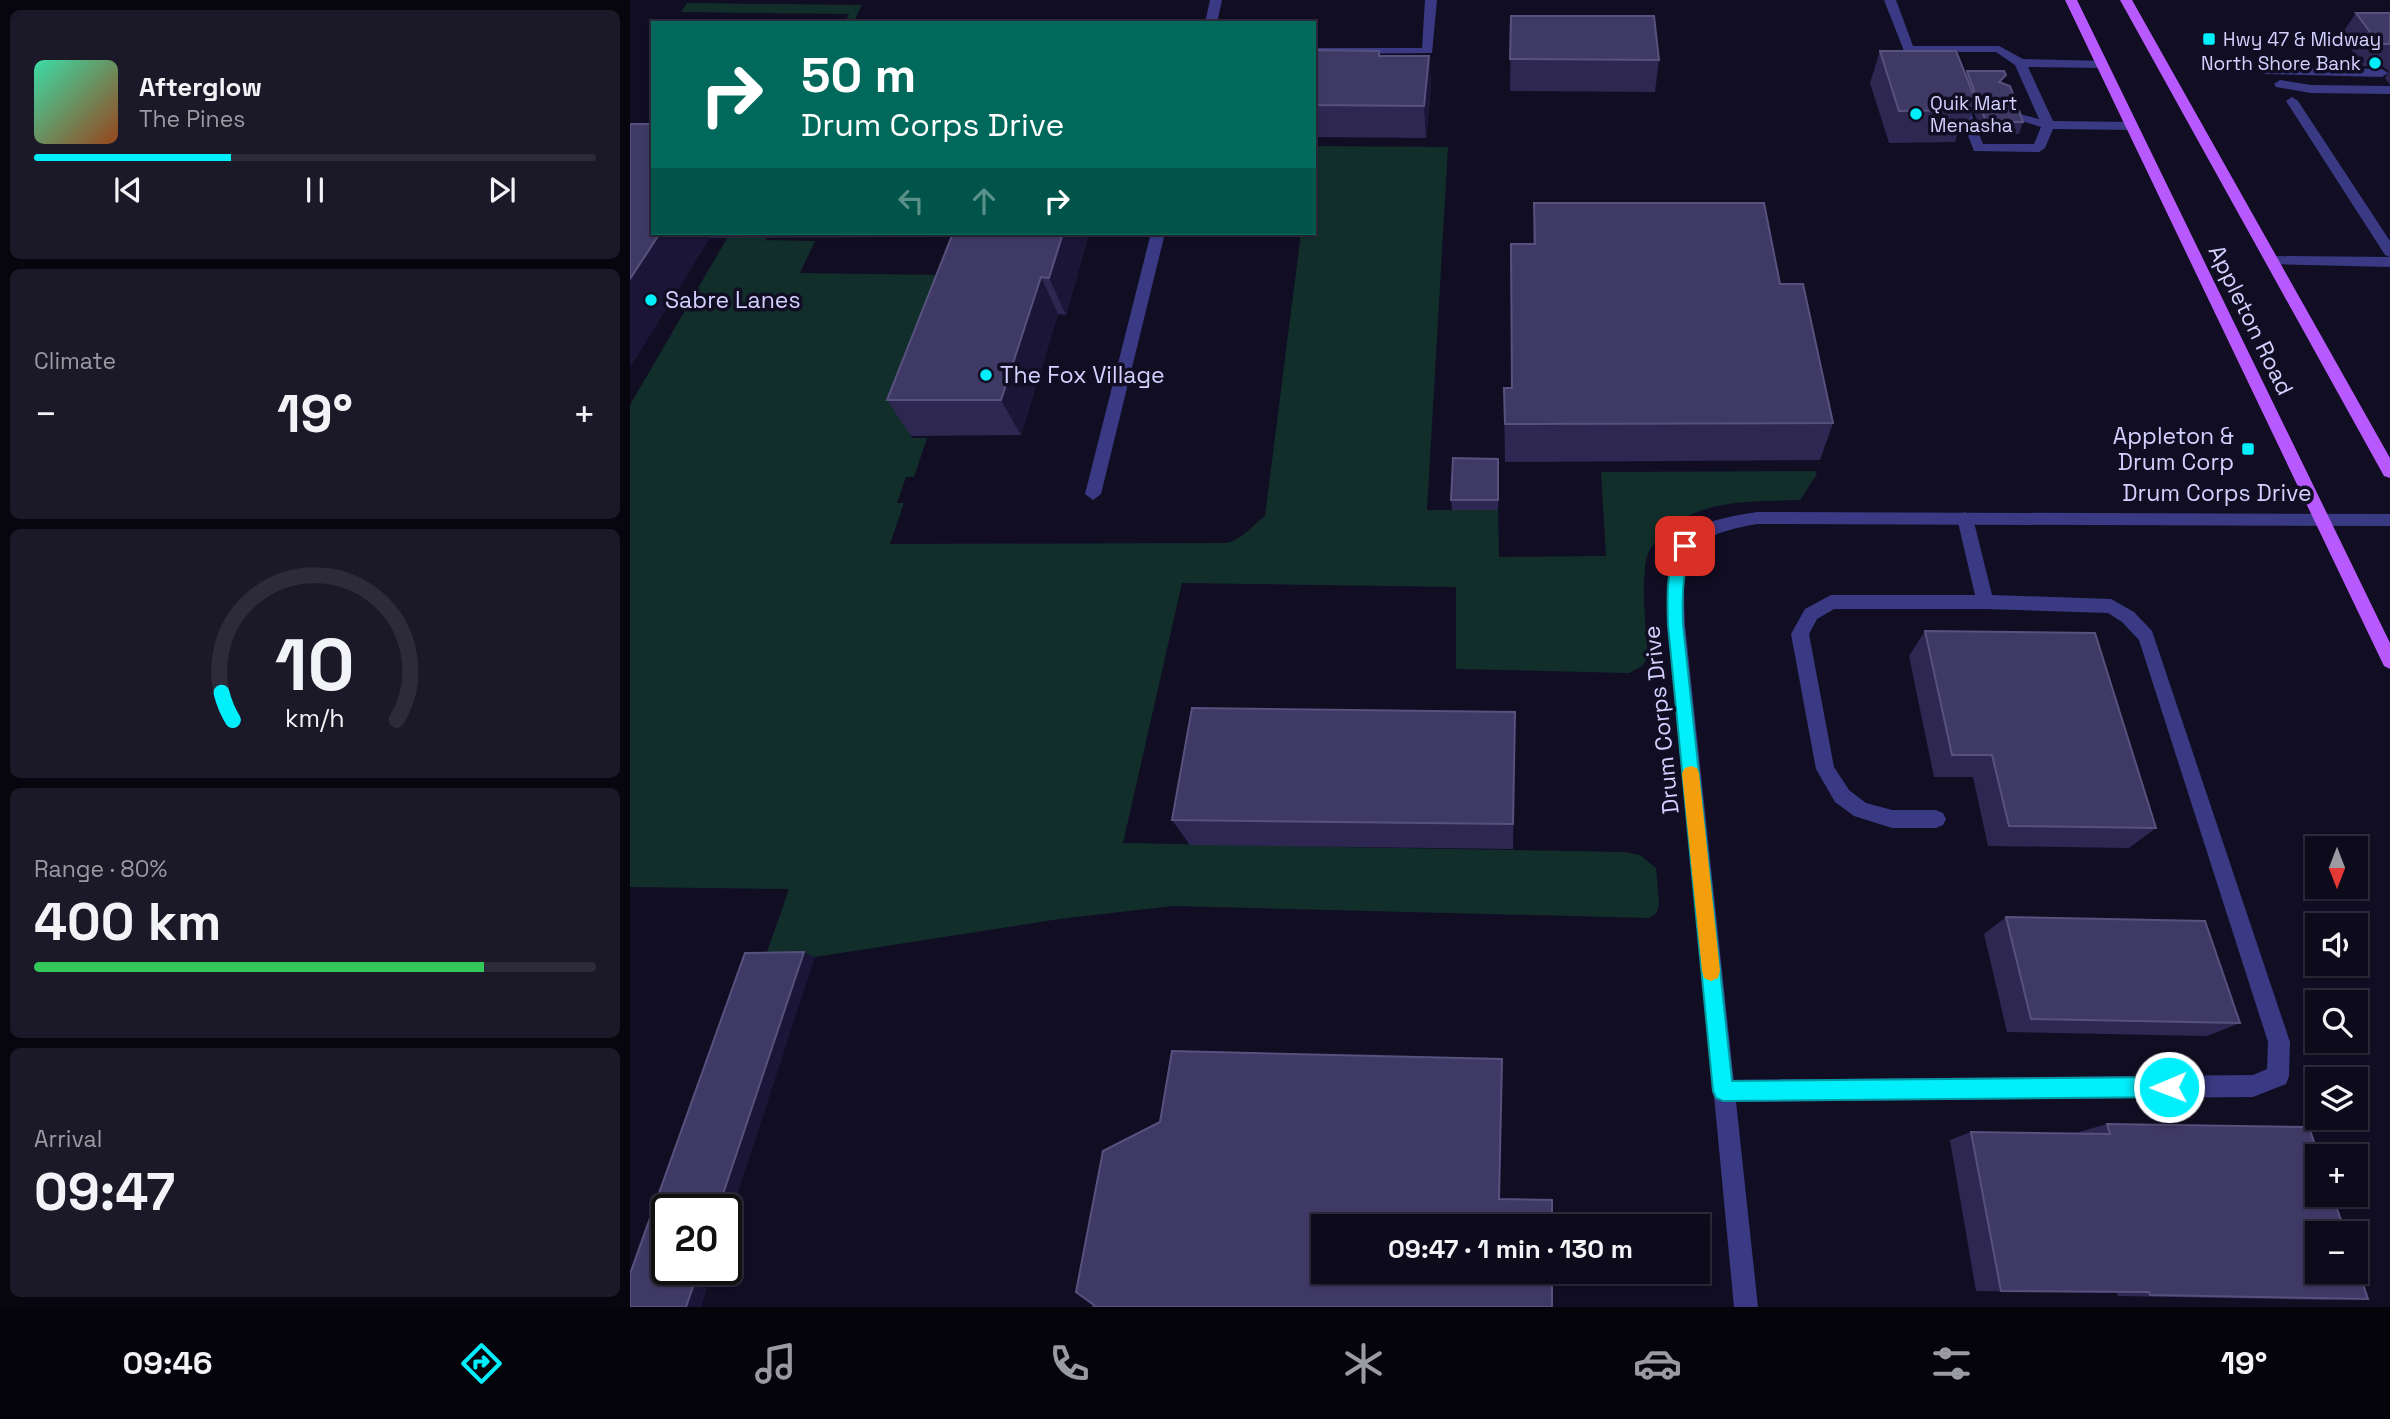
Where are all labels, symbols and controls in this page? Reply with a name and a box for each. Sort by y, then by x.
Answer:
place label: Hwy 47 & Midway [2223,27,2381,52]
marker: Hwy 47 & Midway [2201,31,2217,47]
text: 50 m [801,44,916,106]
icon: right [686,49,777,140]
place label: North Shore Bank [2201,51,2361,76]
marker: North Shore Bank [2367,55,2383,71]
text: Afterglow [139,70,262,104]
place label: Quik Mart Menasha [1930,91,2017,138]
text: The Pines [139,104,245,134]
text: Drum Corps Drive [801,105,1064,145]
marker: Quik Mart Menasha [1908,106,1924,122]
icon: previous [109,171,147,209]
icon: pause [296,171,334,209]
icon: next [483,171,521,209]
icon: left [892,182,930,220]
icon: ahead [965,182,1003,220]
icon: right [1038,182,1076,220]
street label: Appleton Road [2202,240,2300,400]
place label: Sabre Lanes [665,285,801,315]
marker: Sabre Lanes [643,292,659,308]
text: Climate [34,346,116,376]
place label: The Fox Village [1000,360,1165,390]
marker: The Fox Village [978,367,994,383]
text: 19° [277,381,353,447]
text: − [34,390,58,438]
text: + [572,390,596,438]
place label: Appleton & Drum Corp [2113,421,2234,477]
marker: Appleton & Drum Corp [2240,441,2256,457]
street label: Drum Corps Drive [2122,478,2312,508]
pin [1655,516,1715,576]
icon: arrive [1666,527,1704,565]
text: 10 [275,618,355,711]
street label: Drum Corps Drive [1636,624,1686,816]
text: km/h [285,701,345,733]
north arrow [2305,836,2368,900]
map controls [2305,836,2368,1284]
text: Range · 80% [34,854,167,884]
text: 400 km [34,889,221,955]
button: sound [2305,913,2368,976]
button: search [2305,990,2368,1053]
position arrow [2132,1050,2206,1124]
button: layers [2305,1067,2368,1130]
text: Arrival [34,1124,102,1154]
button: + [2305,1144,2368,1207]
text: 09:47 [34,1159,175,1225]
speed limit sign: 20 [651,1194,742,1285]
button: − [2305,1221,2368,1284]
text: 09:47 · 1 min · 130 m [1388,1232,1633,1266]
icon: directions [457,1339,506,1388]
icon: music [751,1339,800,1388]
icon: phone [1045,1339,1094,1388]
icon: climate [1339,1339,1388,1388]
icon: car [1633,1339,1682,1388]
icon: filters [1927,1339,1976,1388]
text: 09:46 [122,1343,213,1383]
text: 19° [2221,1343,2267,1383]

